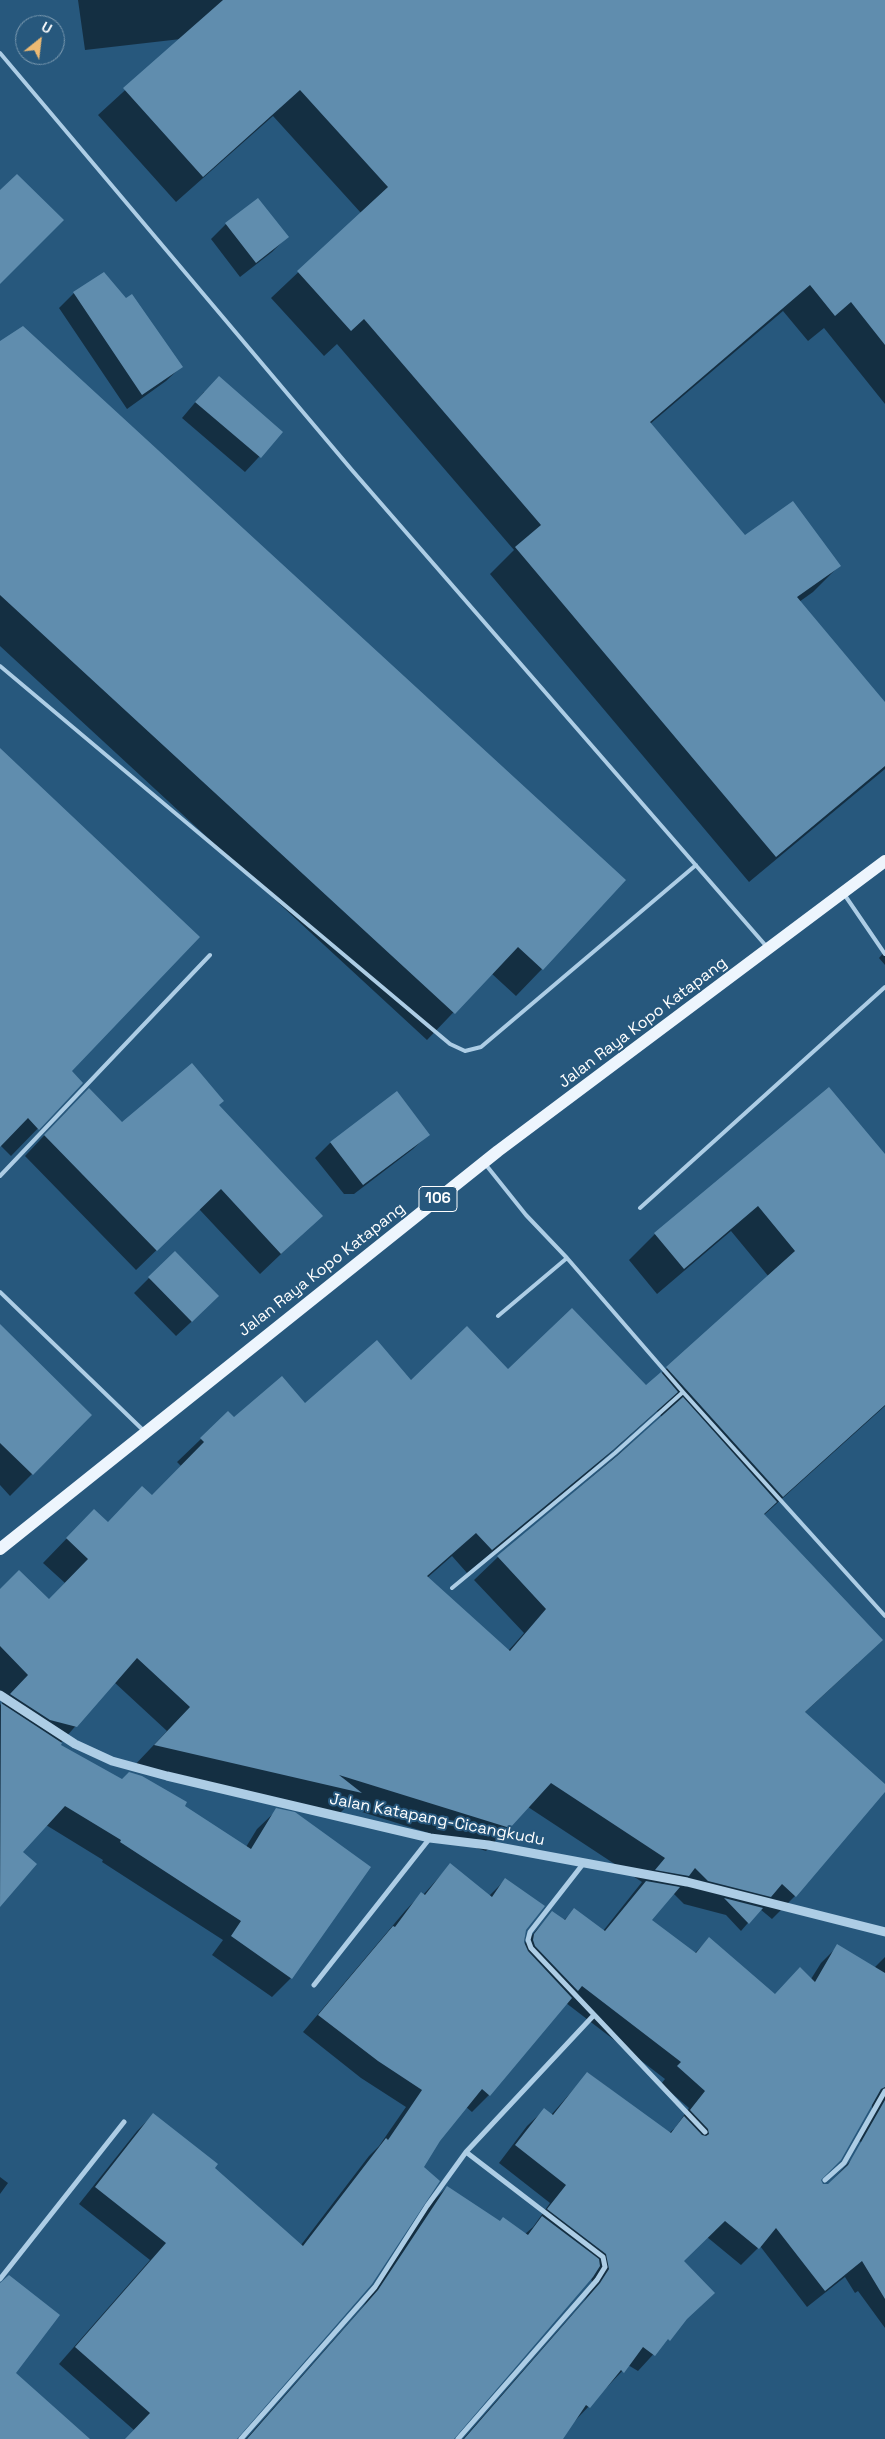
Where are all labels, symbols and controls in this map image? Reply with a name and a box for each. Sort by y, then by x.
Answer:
north arrow [15,15,65,65]
text: U [38,18,55,38]
street label: Jalan Raya Kopo Katapang [555,953,731,1093]
road number: 106 [419,1186,457,1212]
street label: Jalan Raya Kopo Katapang [235,1199,409,1341]
street label: Jalan Katapang-Cicangkudu [328,1790,546,1850]

